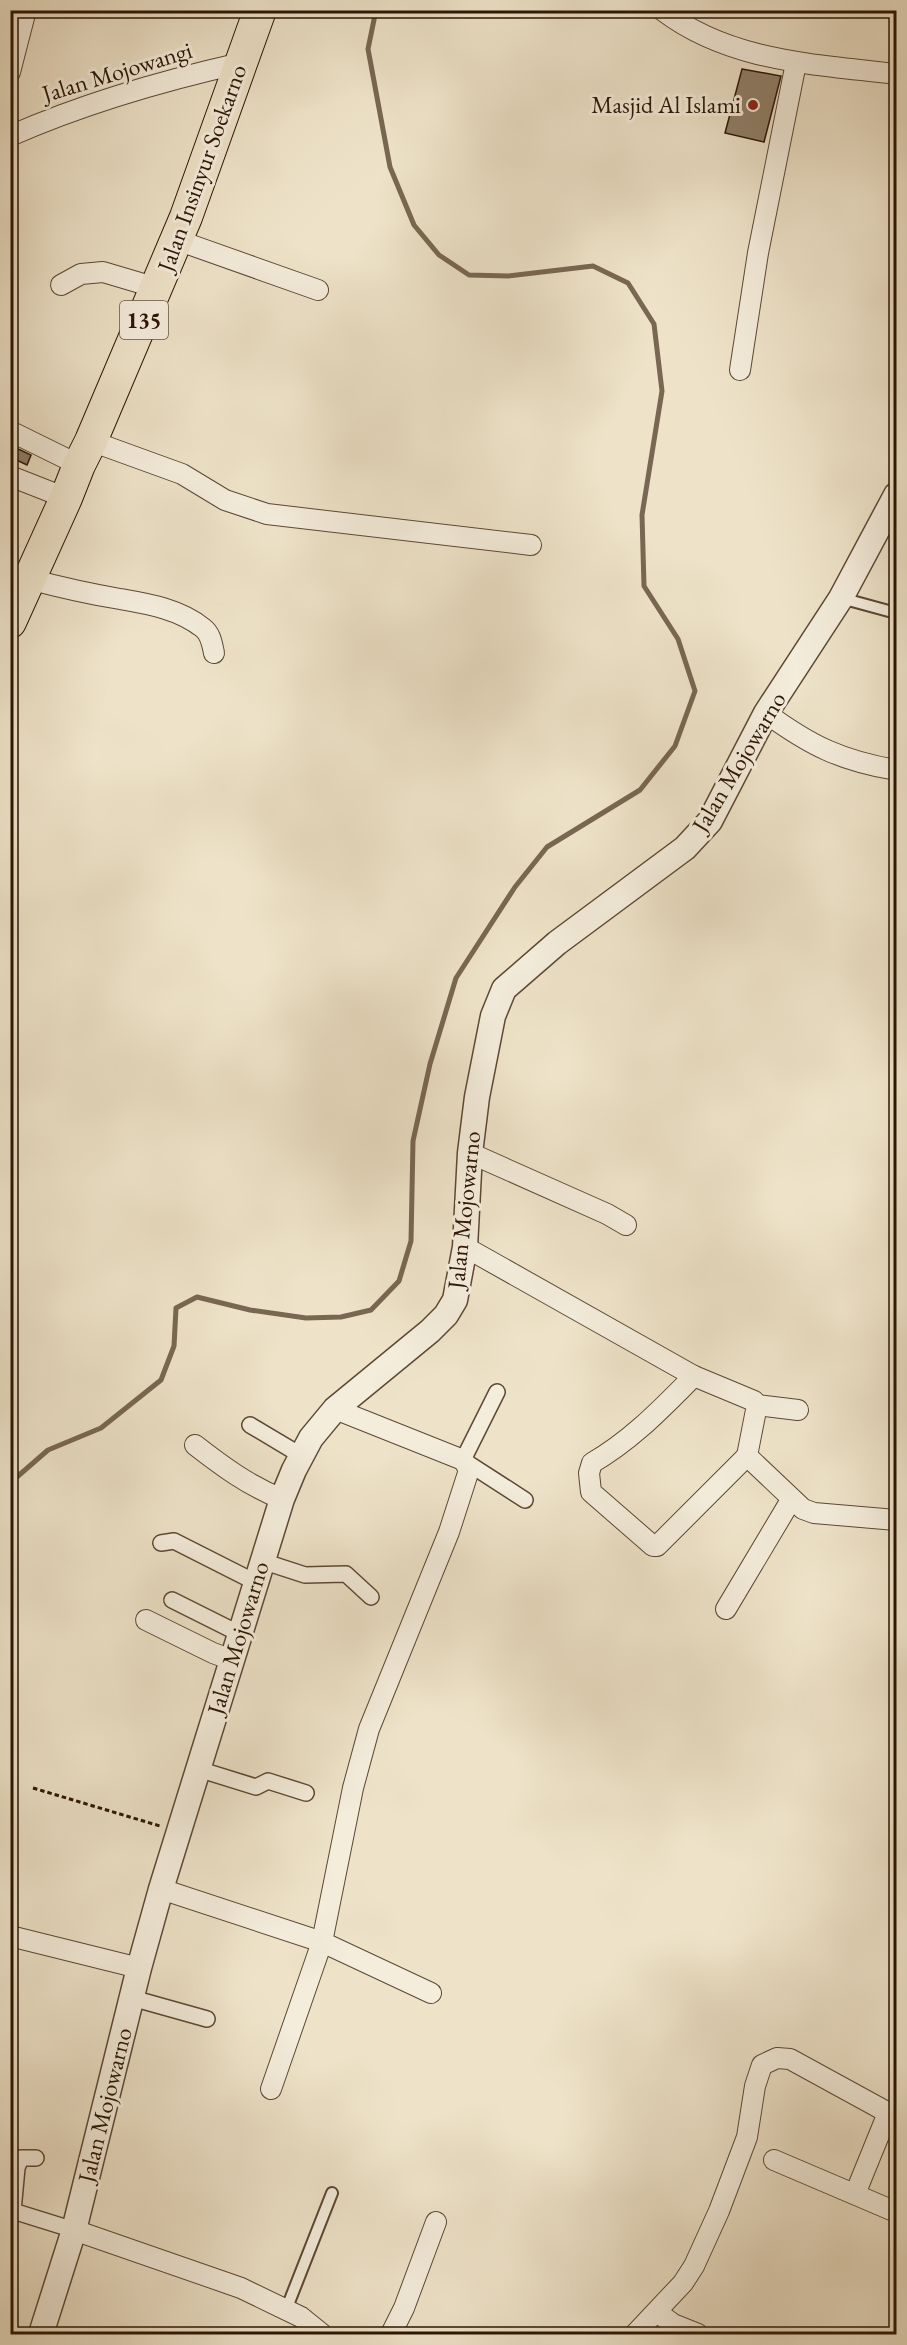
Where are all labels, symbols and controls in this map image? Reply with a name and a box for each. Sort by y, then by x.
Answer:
street label: Jalan Mojowangi [36,34,196,110]
street label: Jalan Insinyur Soekarno [149,60,254,278]
place label: Masjid Al Islami [591,89,741,120]
marker: Masjid Al Islami [746,98,760,112]
road number: 135 [120,301,168,339]
street label: Jalan Mojowarno [683,686,793,839]
street label: Jalan Mojowarno [440,1129,487,1292]
street label: Jalan Mojowarno [199,1557,276,1720]
street label: Jalan Mojowarno [70,2024,139,2188]

